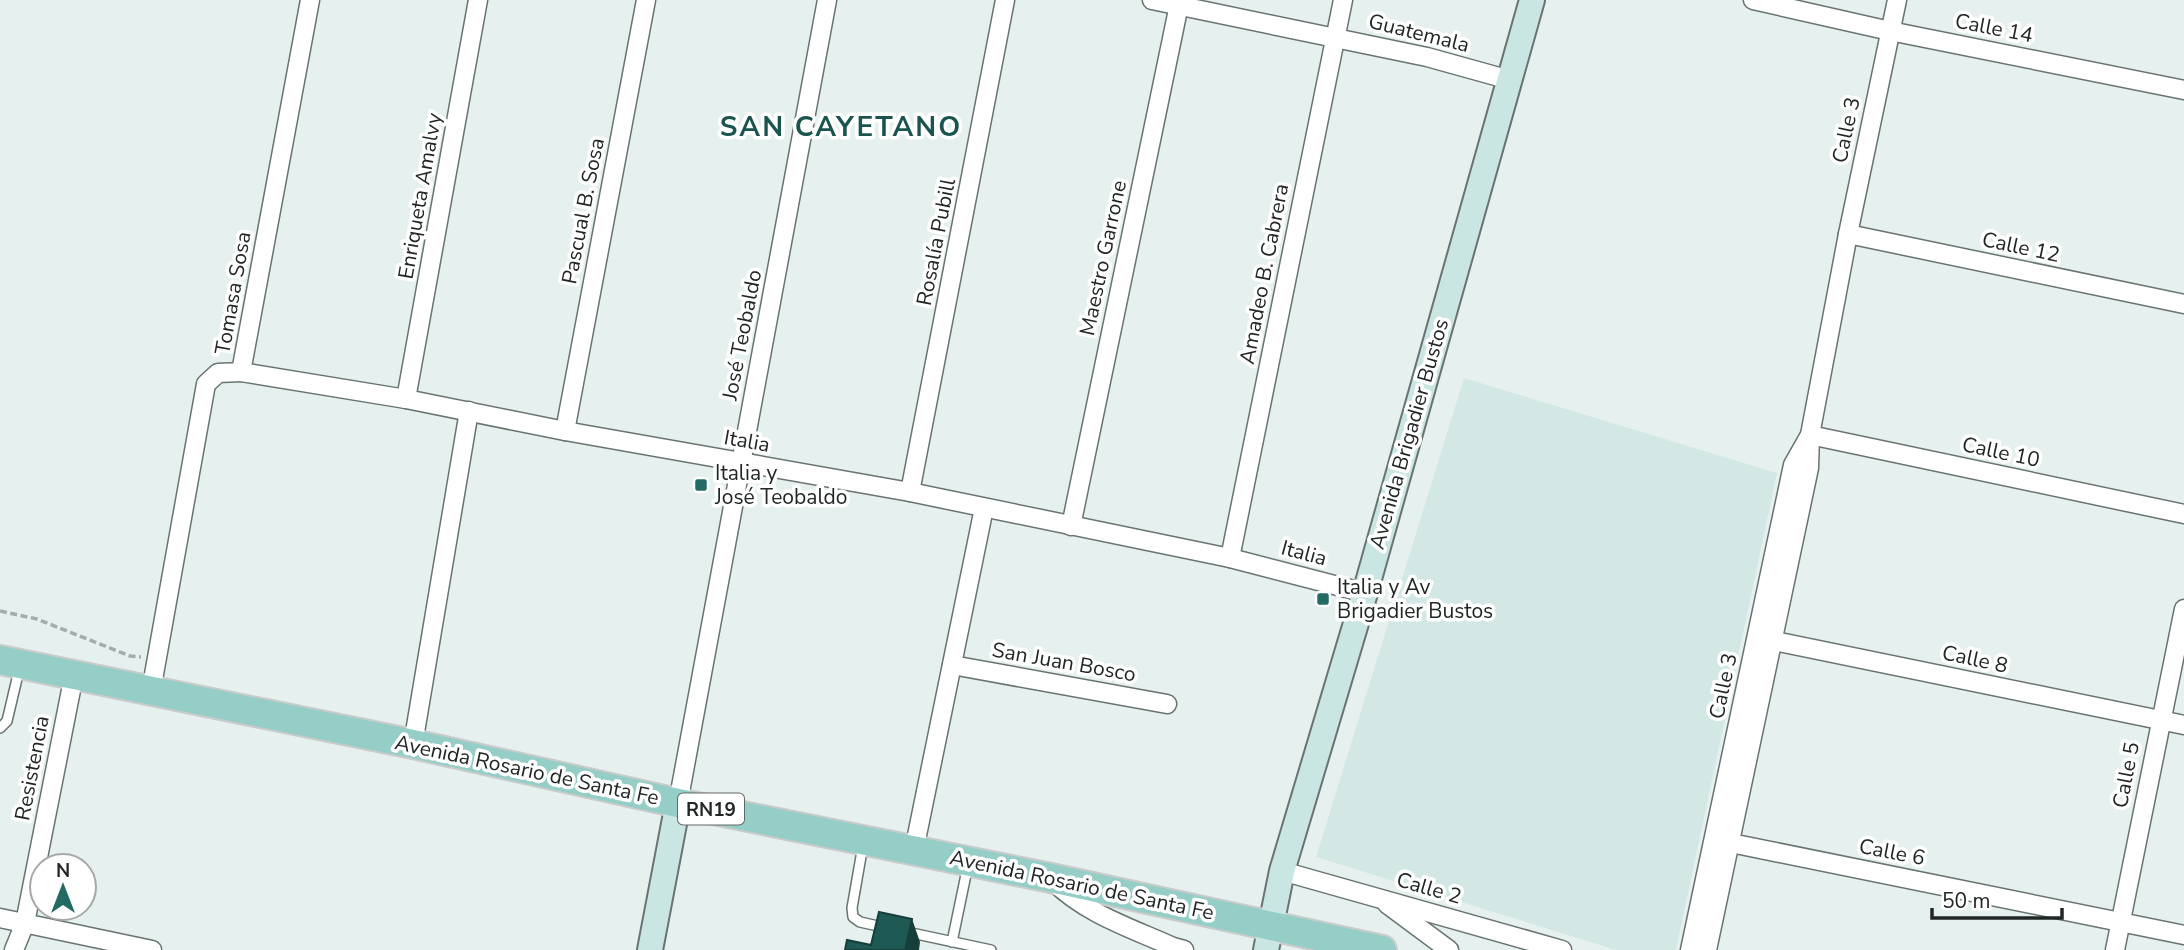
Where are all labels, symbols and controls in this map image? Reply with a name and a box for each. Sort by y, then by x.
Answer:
street label: Guatemala [1366,7,1472,59]
street label: Calle 14 [1953,7,2035,49]
street label: Calle 3 [1825,95,1867,165]
district label: SAN CAYETANO [720,108,962,146]
street label: Enriqueta Amalvy [392,111,448,281]
street label: Pascual B. Sosa [555,136,611,286]
street label: Rosalía Pubill [910,175,962,308]
street label: Maestro Garrone [1073,178,1133,338]
street label: Amadeo B. Cabrera [1233,181,1295,367]
street label: Calle 12 [1979,225,2063,269]
street label: Tomasa Sosa [208,229,258,357]
street label: José Teobaldo [715,267,768,404]
street label: Avenida Brigadier Bustos [1363,316,1455,552]
street label: Italia [722,423,772,459]
street label: Calle 10 [1959,430,2043,474]
place label: Italia y José Teobaldo [714,459,847,511]
marker: Italia y José Teobaldo [693,477,709,493]
street label: Italia [1278,534,1330,572]
place label: Italia y Av Brigadier Bustos [1337,573,1493,625]
marker: Italia y Av Brigadier Bustos [1315,591,1331,607]
street label: San Juan Bosco [990,636,1138,688]
street label: Calle 8 [1940,638,2010,680]
street label: Calle 3 [1702,651,1744,721]
street label: Resistencia [8,713,56,823]
street label: Avenida Rosario de Santa Fe [392,728,662,812]
street label: Calle 5 [2106,740,2146,810]
road number: RN19 [678,794,744,824]
street label: Calle 6 [1857,832,1927,872]
street label: Avenida Rosario de Santa Fe [947,843,1217,927]
north arrow [28,852,98,922]
text: N [56,858,70,884]
street label: Calle 2 [1393,865,1465,911]
scale bar [1932,876,2062,920]
text: 50 m [1942,887,1991,915]

